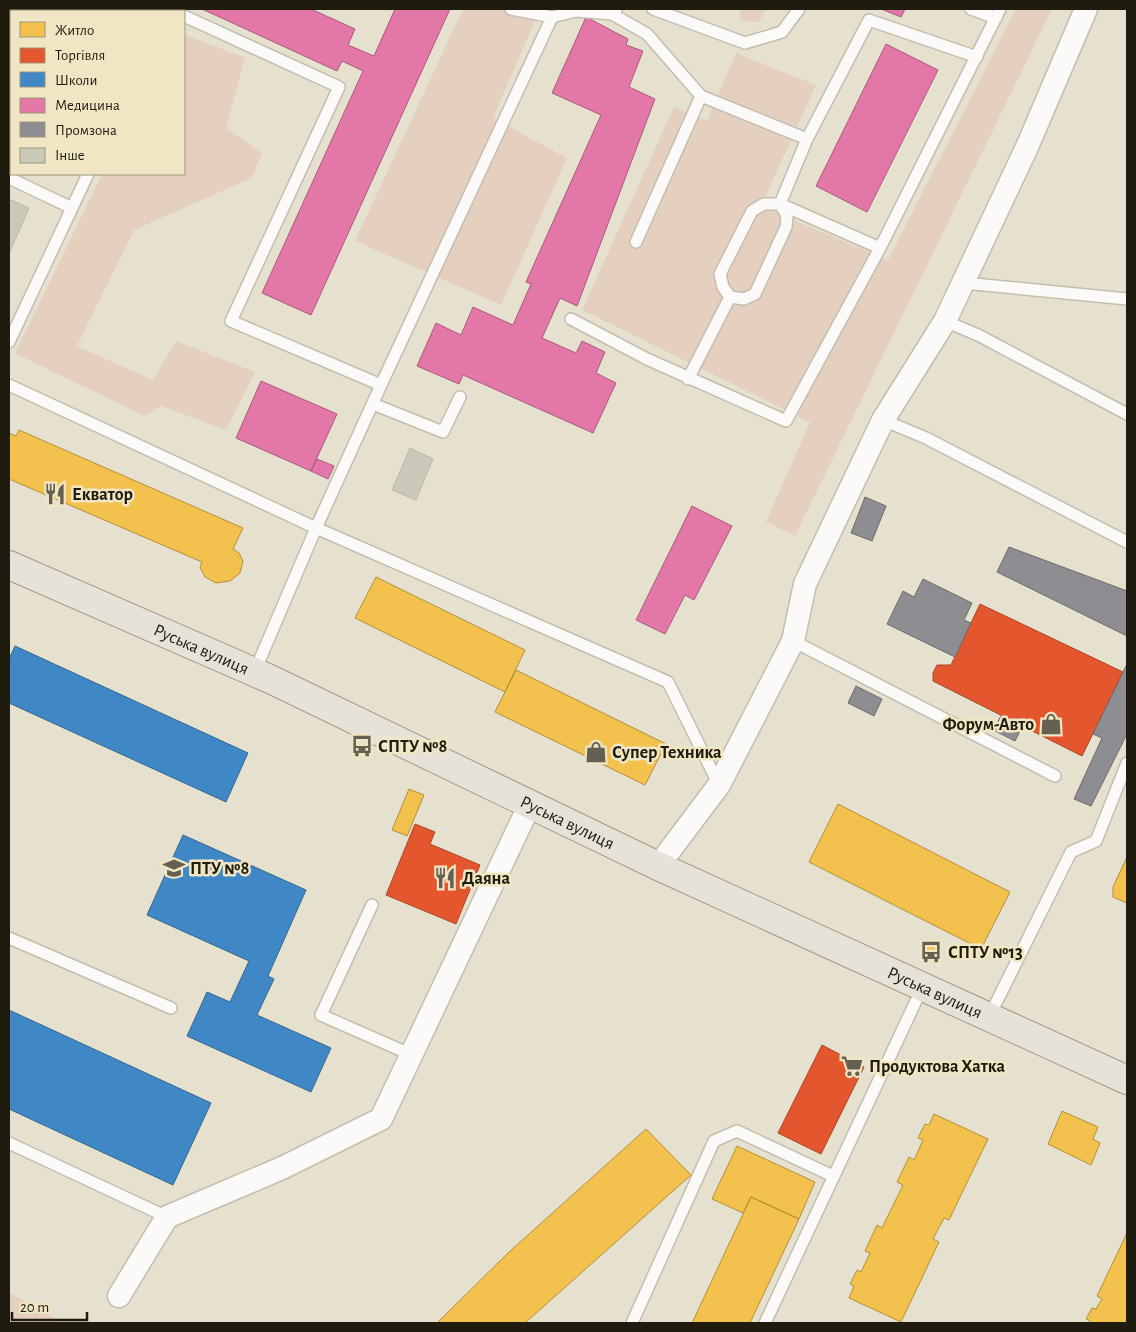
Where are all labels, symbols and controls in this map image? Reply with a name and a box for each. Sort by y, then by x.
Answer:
legend [10,10,185,175]
text: Житло [55,23,94,38]
text: Торгівля [55,48,105,63]
text: Школи [55,73,97,88]
text: Медицина [55,98,120,113]
text: Промзона [55,123,117,138]
text: Інше [55,148,85,163]
restaurant icon: Екватор [42,481,68,507]
place label: Екватор [72,486,133,504]
street label: Руська вулиця [151,621,251,679]
shop icon: Форум-Авто [1038,711,1064,737]
place label: Форум-Авто [942,716,1034,734]
bus stop icon: СПТУ №8 [349,733,375,759]
place label: СПТУ №8 [378,738,447,756]
shop icon: Супер Техника [583,739,609,765]
place label: Супер Техника [612,744,722,762]
street label: Руська вулиця [517,793,617,854]
school or university icon: ПТУ №8 [161,855,187,881]
place label: ПТУ №8 [190,860,249,878]
restaurant icon: Даяна [432,865,458,891]
place label: Даяна [462,870,510,888]
bus stop icon: СПТУ №13 [918,939,944,965]
place label: СПТУ №13 [948,944,1023,962]
street label: Руська вулиця [884,964,985,1023]
supermarket icon: Продуктова Хатка [839,1053,865,1079]
place label: Продуктова Хатка [869,1058,1005,1076]
scale bar [12,1290,88,1322]
text: 20 m [20,1300,49,1315]

